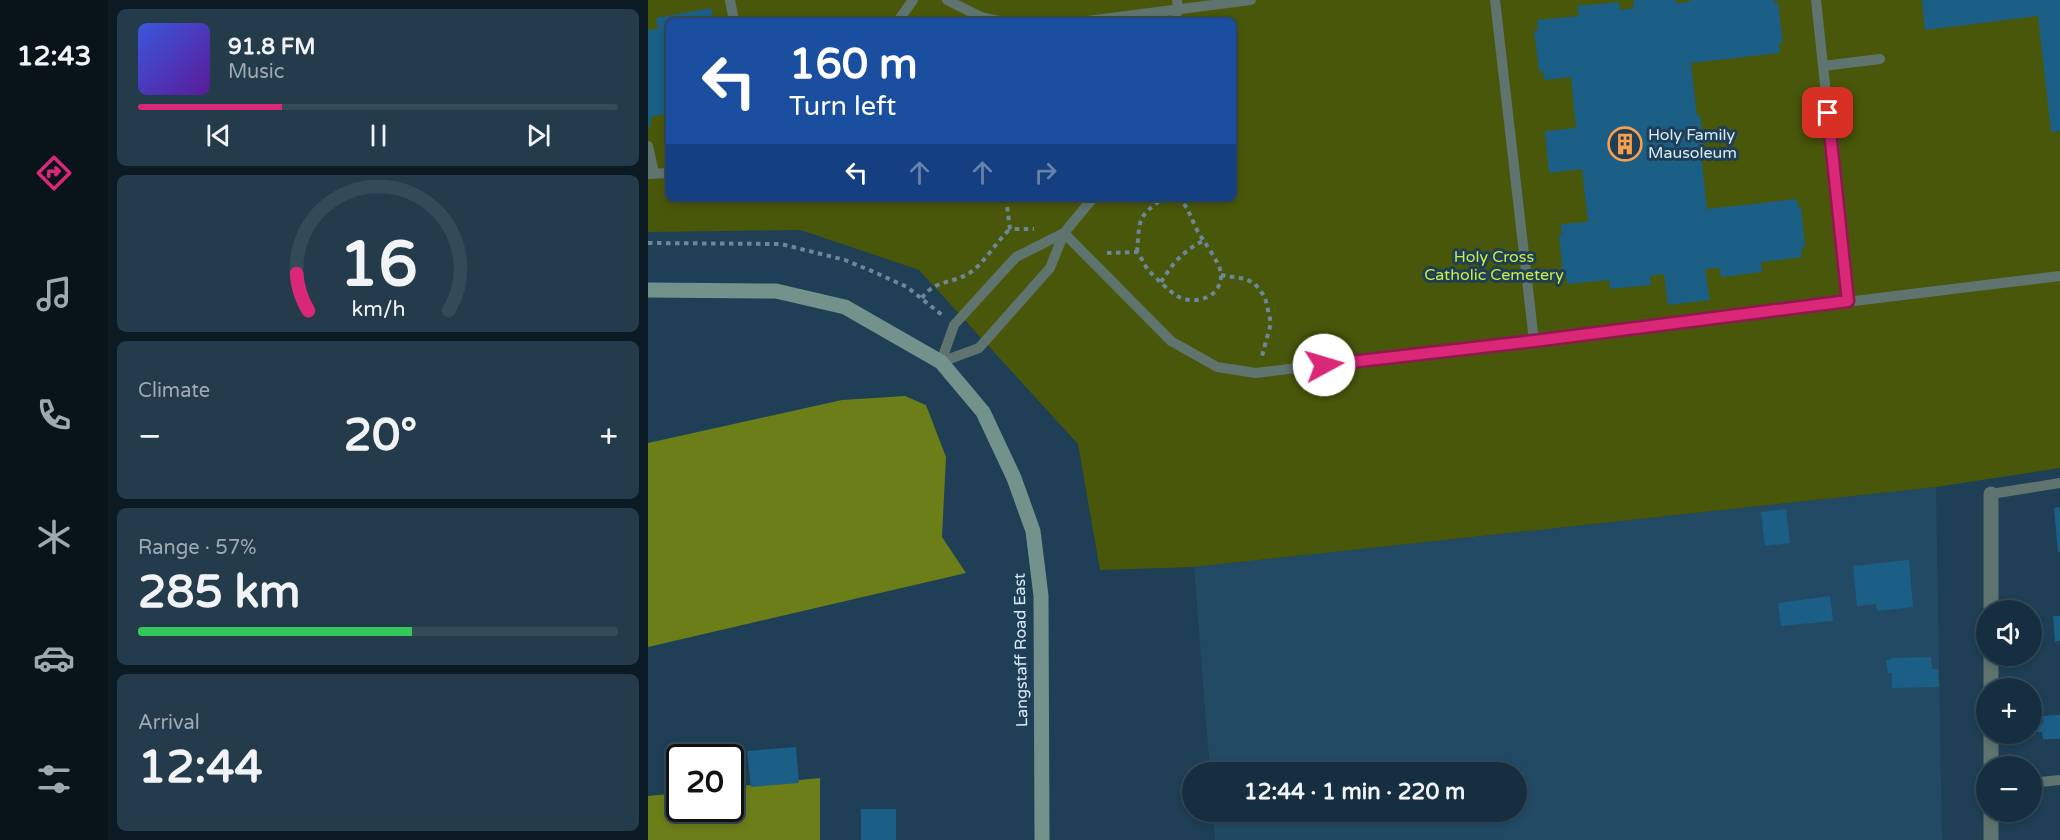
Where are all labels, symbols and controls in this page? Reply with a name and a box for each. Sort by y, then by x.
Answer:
text: 91.8 FM [228,34,315,60]
text: 160 m [789,39,918,90]
text: 12:43 [17,40,91,73]
icon: left [690,42,768,120]
text: Music [228,60,284,84]
pin [1802,87,1853,138]
text: Turn left [789,90,896,123]
icon: arrive [1811,96,1844,129]
icon: previous [202,119,235,152]
icon: pause [362,119,395,152]
icon: next [522,119,555,152]
place label: Holy Family Mausoleum [1648,125,1737,163]
building icon: Holy Family Mausoleum [1607,126,1643,162]
icon: directions [33,152,75,194]
icon: left [840,156,873,189]
icon: ahead [903,156,936,189]
icon: ahead [966,156,999,189]
icon: right [1029,156,1062,189]
text: 16 [339,228,417,303]
park label: Holy Cross Catholic Cemetery [1424,247,1564,285]
icon: music [33,273,75,315]
text: km/h [351,296,405,322]
position arrow [1292,333,1356,397]
text: Climate [138,379,210,403]
icon: phone [33,394,75,436]
text: 20° [344,409,417,463]
text: − [138,417,162,456]
text: + [599,417,618,456]
icon: climate [33,516,75,558]
text: Range · 57% [138,536,257,560]
text: 285 km [138,566,300,620]
street label: Langstaff Road East [1010,573,1032,727]
map controls [1976,600,2042,822]
button: sound [1976,600,2042,666]
icon: car [33,637,75,679]
button: + [1976,678,2042,744]
text: Arrival [138,711,200,735]
text: 12:44 [138,741,263,795]
speed limit sign: 20 [666,744,744,822]
button: − [1976,756,2042,822]
icon: filters [33,758,75,800]
text: 12:44 · 1 min · 220 m [1244,779,1465,805]

